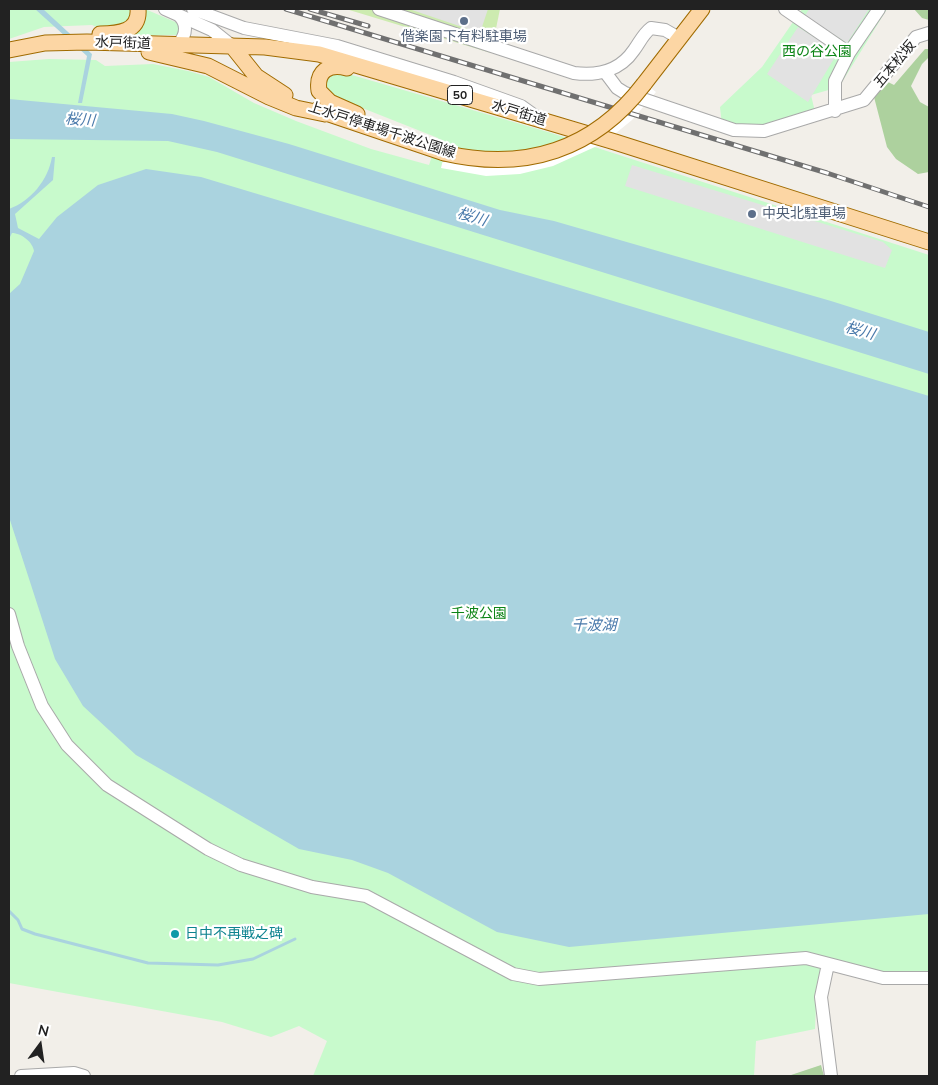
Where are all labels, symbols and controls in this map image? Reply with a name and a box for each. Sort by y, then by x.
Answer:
marker: 偕楽園下有料駐車場 [458,15,470,27]
place label: 偕楽園下有料駐車場 [401,29,527,45]
street label: 水戸街道 [95,34,151,52]
street label: 五本松坂 [871,37,919,91]
park label: 西の谷公園 [782,44,852,60]
road number: 50 [448,86,472,104]
street label: 水戸街道 [490,97,548,129]
street label: 上水戸停車場千波公園線 [306,98,458,162]
water label: 桜川 [64,110,96,130]
water label: 桜川 [455,204,489,230]
place label: 中央北駐車場 [762,206,846,222]
marker: 中央北駐車場 [746,208,758,220]
water label: 桜川 [843,318,877,344]
park label: 千波公園 [451,606,507,622]
water label: 千波湖 [572,616,616,634]
place label: 日中不再戦之碑 [185,926,283,942]
marker: 日中不再戦之碑 [169,928,181,940]
north arrow [15,1020,65,1070]
text: N [36,1020,51,1040]

